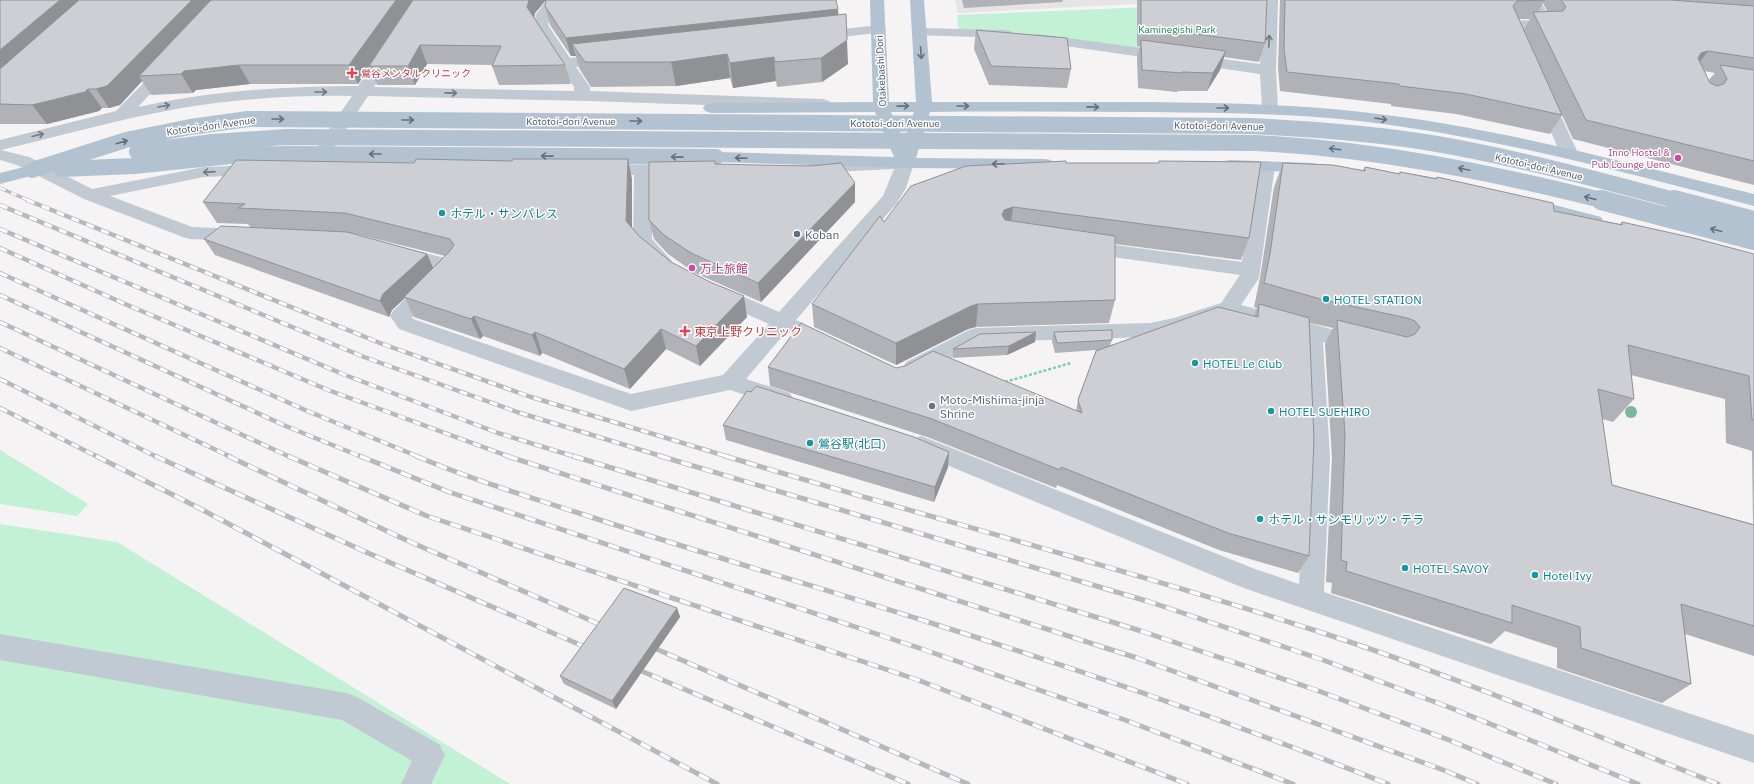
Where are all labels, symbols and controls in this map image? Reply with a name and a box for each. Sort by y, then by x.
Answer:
park label: Kaminegishi Park [1138,23,1216,36]
street label: Otakebashi Dori [873,35,889,107]
one-way arrow [1265,35,1272,48]
one-way arrow [917,46,924,59]
marker: 鶯谷メンタルクリニック [346,67,358,79]
place label: 鶯谷メンタルクリニック [361,67,471,80]
one-way arrow [314,89,327,96]
one-way arrow [444,90,457,97]
one-way arrow [157,102,170,110]
one-way arrow [896,102,909,110]
one-way arrow [956,102,969,110]
one-way arrow [1086,103,1099,111]
one-way arrow [1216,104,1229,112]
street label: Kototoi-dori Avenue [166,113,257,139]
one-way arrow [271,115,284,123]
street label: Kototoi-dori Avenue [526,115,616,128]
one-way arrow [1374,115,1387,123]
one-way arrow [401,116,414,123]
one-way arrow [629,117,642,125]
street label: Kototoi-dori Avenue [850,117,940,130]
street label: Kototoi-dori Avenue [1174,119,1264,133]
one-way arrow [31,131,44,139]
one-way arrow [116,138,129,145]
one-way arrow [1329,145,1342,152]
place label: Inno Hostel & Pub Lounge Ueno [1592,146,1670,171]
one-way arrow [369,150,382,158]
street label: Kototoi-dori Avenue [1494,151,1585,184]
one-way arrow [541,152,554,160]
one-way arrow [671,153,684,161]
marker: Inno Hostel & Pub Lounge Ueno [1673,153,1683,163]
one-way arrow [735,154,748,162]
one-way arrow [992,160,1005,168]
one-way arrow [1458,164,1471,172]
one-way arrow [203,169,216,176]
one-way arrow [1584,194,1597,202]
place label: ホテル・サンパレス [450,206,558,221]
marker: ホテル・サンパレス [437,208,447,218]
one-way arrow [1710,226,1723,234]
place label: Koban [805,227,839,242]
marker: Koban [792,229,802,239]
place label: 万上旅館 [700,261,748,276]
marker: 万上旅館 [687,263,697,273]
place label: HOTEL STATION [1334,292,1422,307]
marker: HOTEL STATION [1321,294,1331,304]
place label: 東京上野クリニック [694,324,802,339]
marker: 東京上野クリニック [679,325,691,337]
place label: HOTEL Le Club [1203,356,1282,371]
marker: HOTEL Le Club [1190,358,1200,368]
place label: Moto-Mishima-jinja Shrine [940,392,1045,421]
marker: Moto-Mishima-jinja Shrine [927,401,937,411]
place label: HOTEL SUEHIRO [1279,404,1370,419]
marker: HOTEL SUEHIRO [1266,406,1276,416]
place label: 鶯谷駅(北口) [818,436,886,451]
marker: 鶯谷駅(北口) [805,438,815,448]
place label: ホテル・サンモリッツ・テラ [1268,512,1424,527]
marker: ホテル・サンモリッツ・テラ [1255,514,1265,524]
place label: HOTEL SAVOY [1413,561,1489,576]
marker: HOTEL SAVOY [1400,563,1410,573]
place label: Hotel Ivy [1543,568,1592,583]
marker: Hotel Ivy [1530,570,1540,580]

